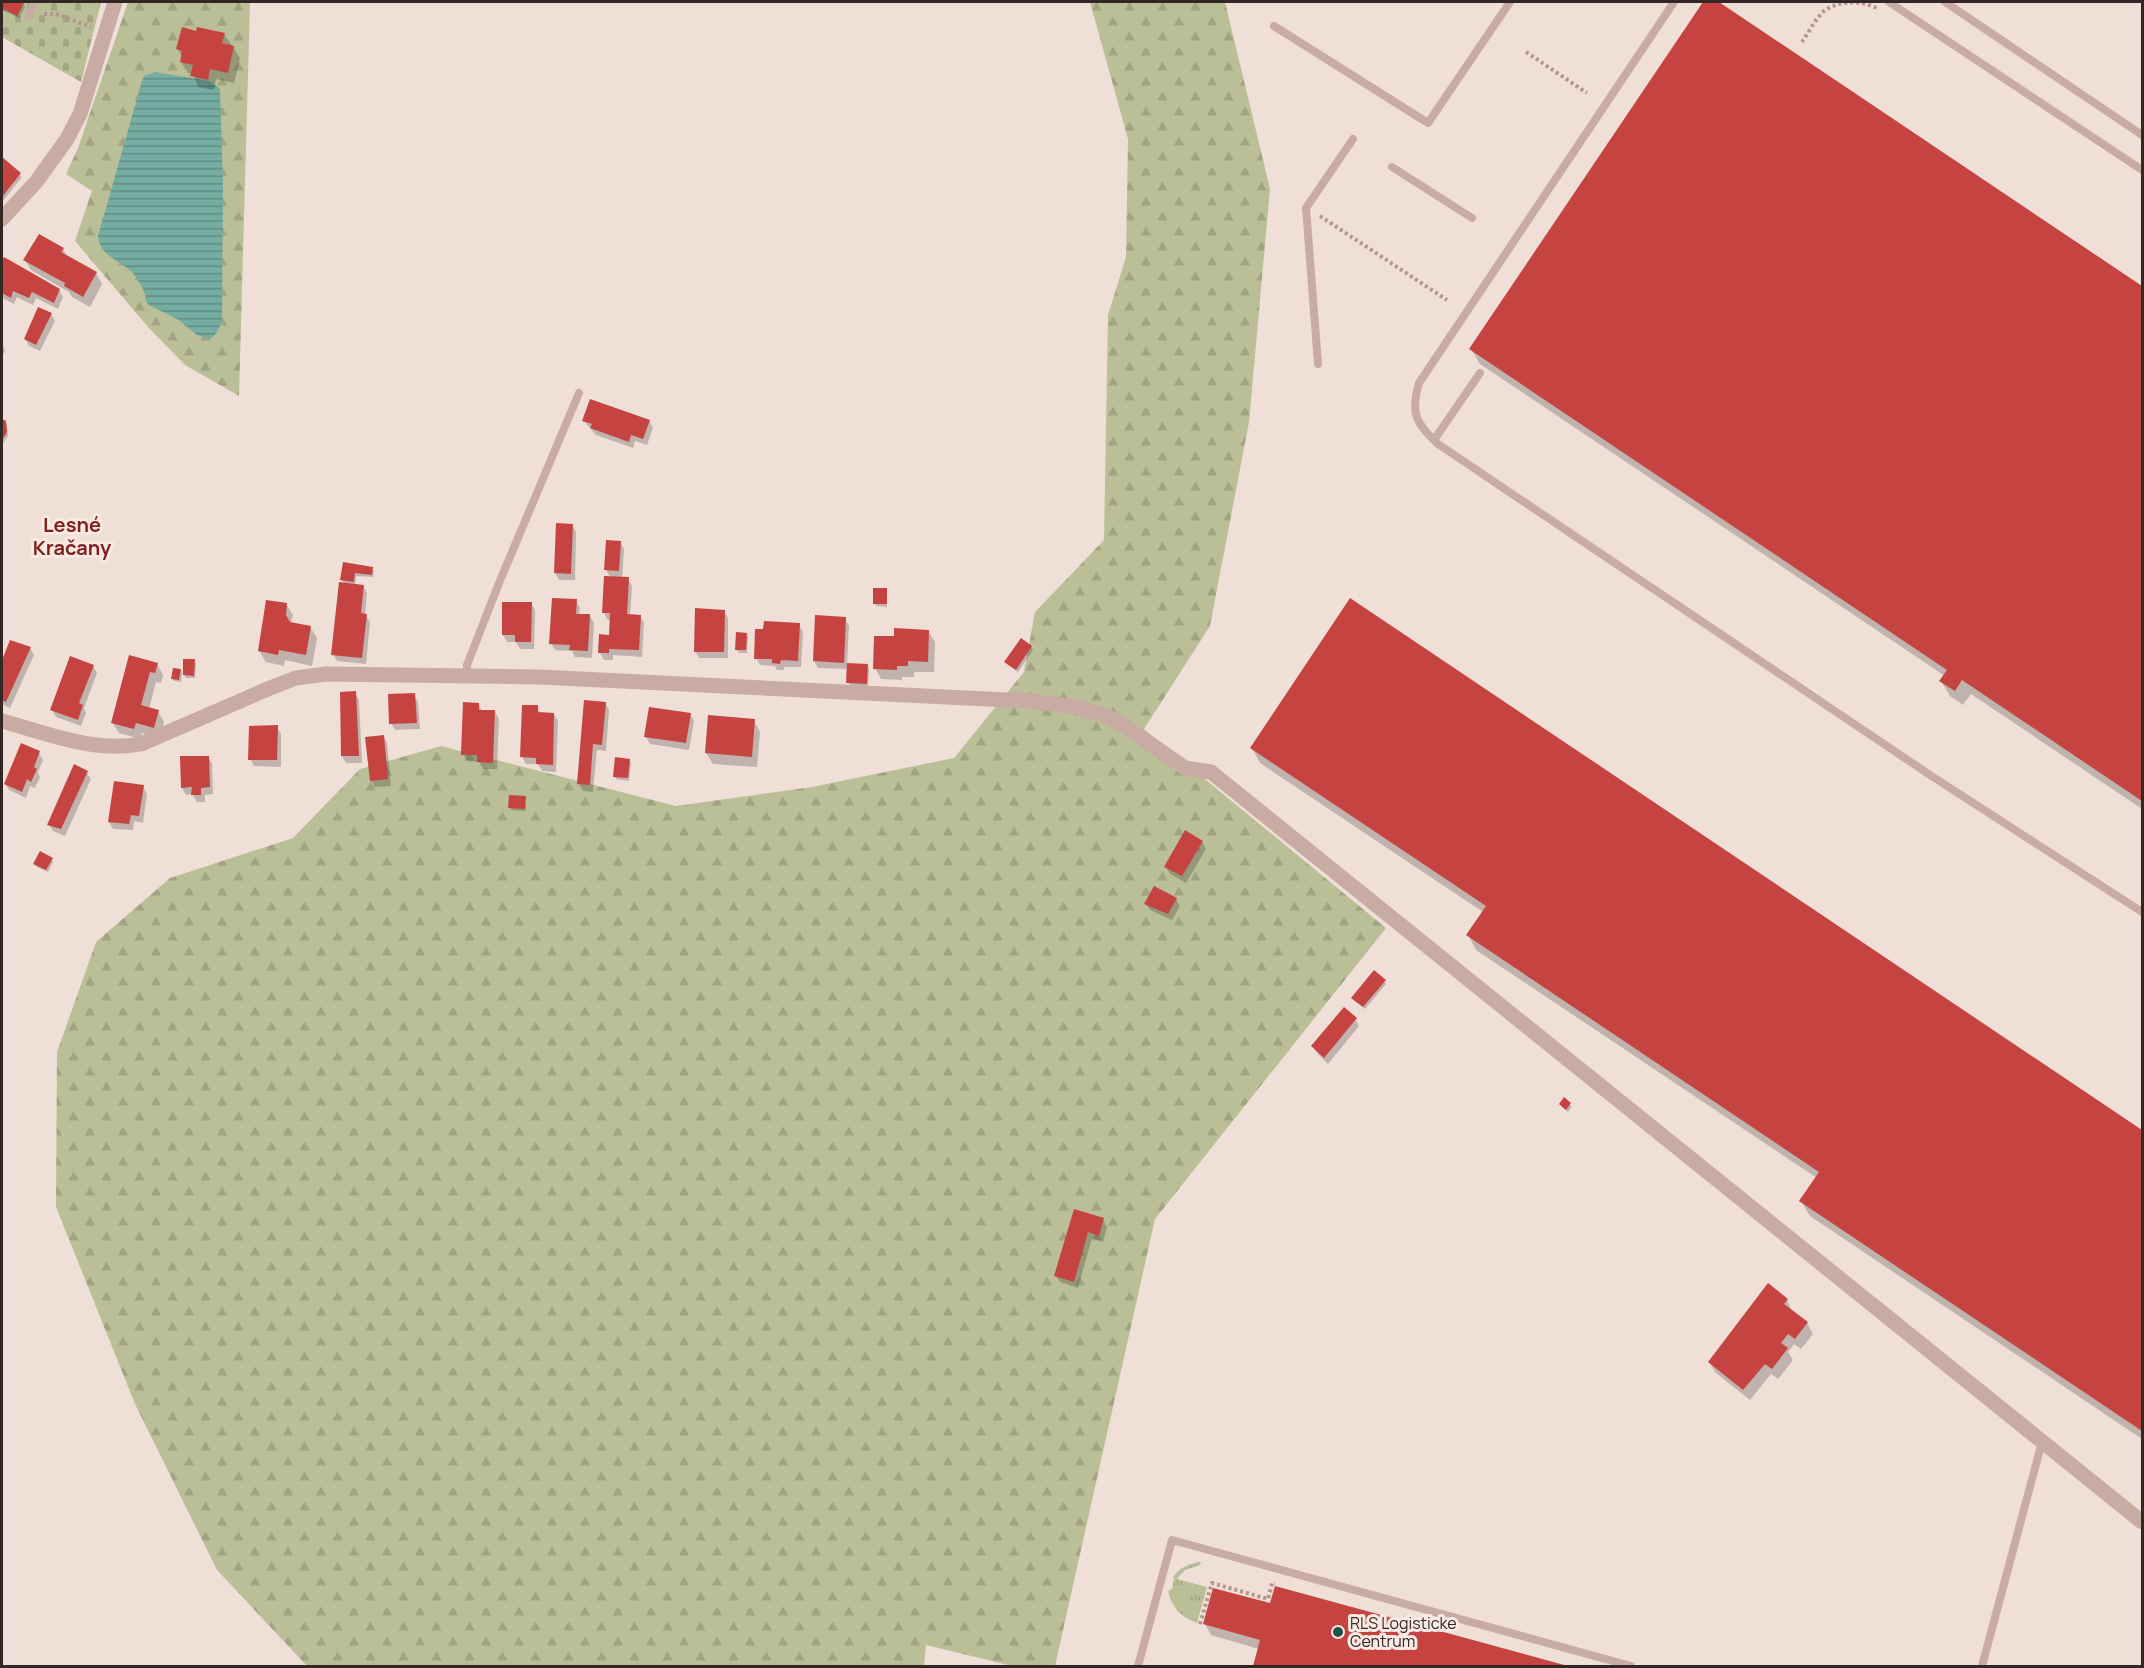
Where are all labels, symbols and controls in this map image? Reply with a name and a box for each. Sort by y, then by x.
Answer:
district label: Lesné Kračany [33,511,112,561]
place label: RLS Logisticke Centrum [1350,1612,1457,1652]
marker: RLS Logisticke Centrum [1331,1625,1345,1639]

